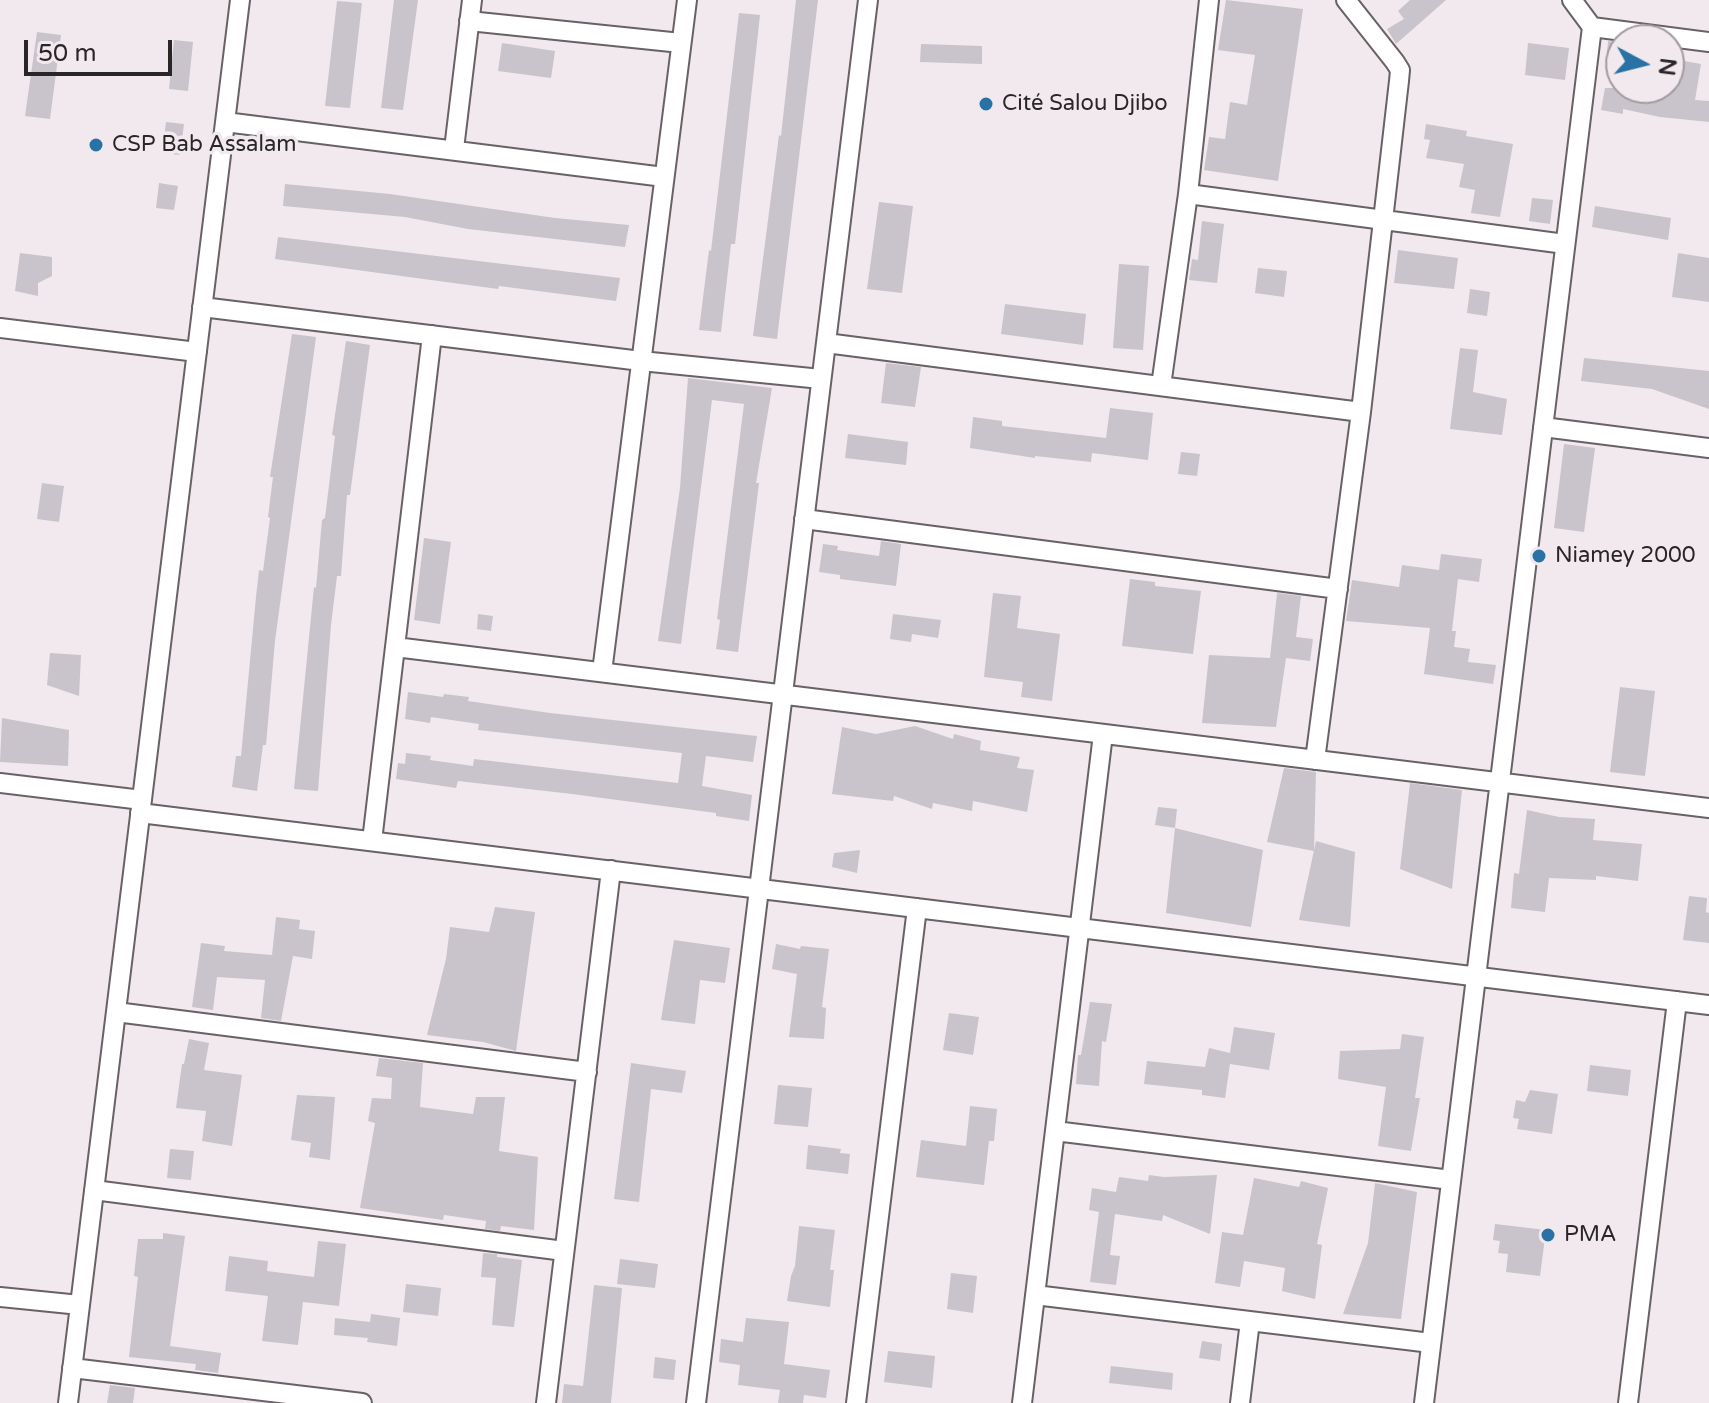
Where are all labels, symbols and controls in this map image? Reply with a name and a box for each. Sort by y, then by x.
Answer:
scale bar [28,24,176,74]
north arrow [1605,24,1685,104]
text: 50 m [38,39,96,68]
text: N [1653,56,1681,77]
place label: Cité Salou Djibo [1002,91,1168,117]
marker: Cité Salou Djibo [977,95,995,113]
place label: CSP Bab Assalam [112,132,296,158]
marker: CSP Bab Assalam [87,136,105,154]
place label: Niamey 2000 [1555,543,1696,569]
marker: Niamey 2000 [1530,547,1548,565]
place label: PMA [1564,1222,1616,1248]
marker: PMA [1539,1226,1557,1244]

